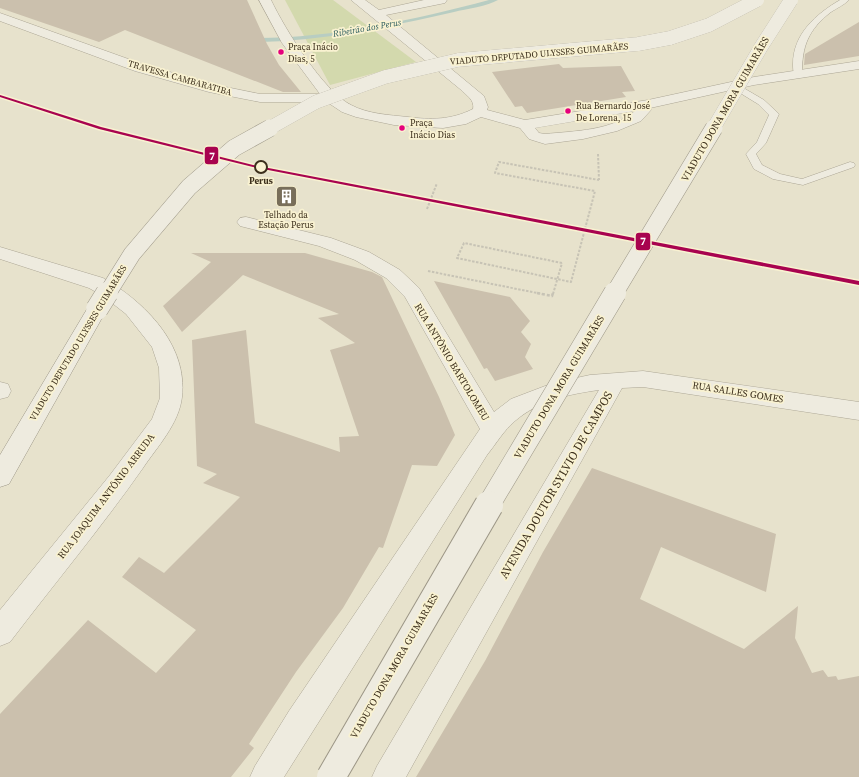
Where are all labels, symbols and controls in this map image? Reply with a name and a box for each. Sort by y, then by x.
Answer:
water label: Ribeirão dos Perus [331,16,403,40]
street label: VIADUTO DONA MORA GUIMARÃES [678,34,772,184]
street label: VIADUTO DEPUTADO ULYSSES GUIMARÃES [449,40,629,68]
place label: Praça Inácio Dias, 5 [288,41,338,65]
marker: Praça Inácio Dias, 5 [276,47,286,57]
street label: TRAVESSA CAMBARATIBA [127,57,233,99]
place label: Rua Bernardo José De Lorena, 15 [576,100,651,124]
marker: Rua Bernardo José De Lorena, 15 [563,106,573,116]
place label: Praça Inácio Dias [410,117,455,141]
marker: Praça Inácio Dias [397,123,407,133]
line badge: 7 [204,146,219,165]
text: 7 [209,149,215,164]
marker: Perus [254,160,268,174]
place label: Perus [249,175,273,187]
building icon: Telhado da Estação Perus [273,183,299,209]
place label: Telhado da Estação Perus [258,209,314,231]
line badge: 7 [635,232,651,251]
text: 7 [640,234,646,249]
street label: VIADUTO DEPUTADO ULYSSES GUIMARÃES [27,263,130,423]
street label: RUA ANTÔNIO BARTOLOMEU [412,301,492,423]
street label: VIADUTO DONA MORA GUIMARÃES [511,313,607,461]
street label: RUA SALLES GOMES [692,378,784,406]
street label: AVENIDA DOUTOR SYLVIO DE CAMPOS [496,388,616,582]
street label: RUA JOAQUIM ANTÔNIO ARRUDA [55,431,158,561]
street label: VIADUTO DONA MORA GUIMARÃES [347,591,441,741]

